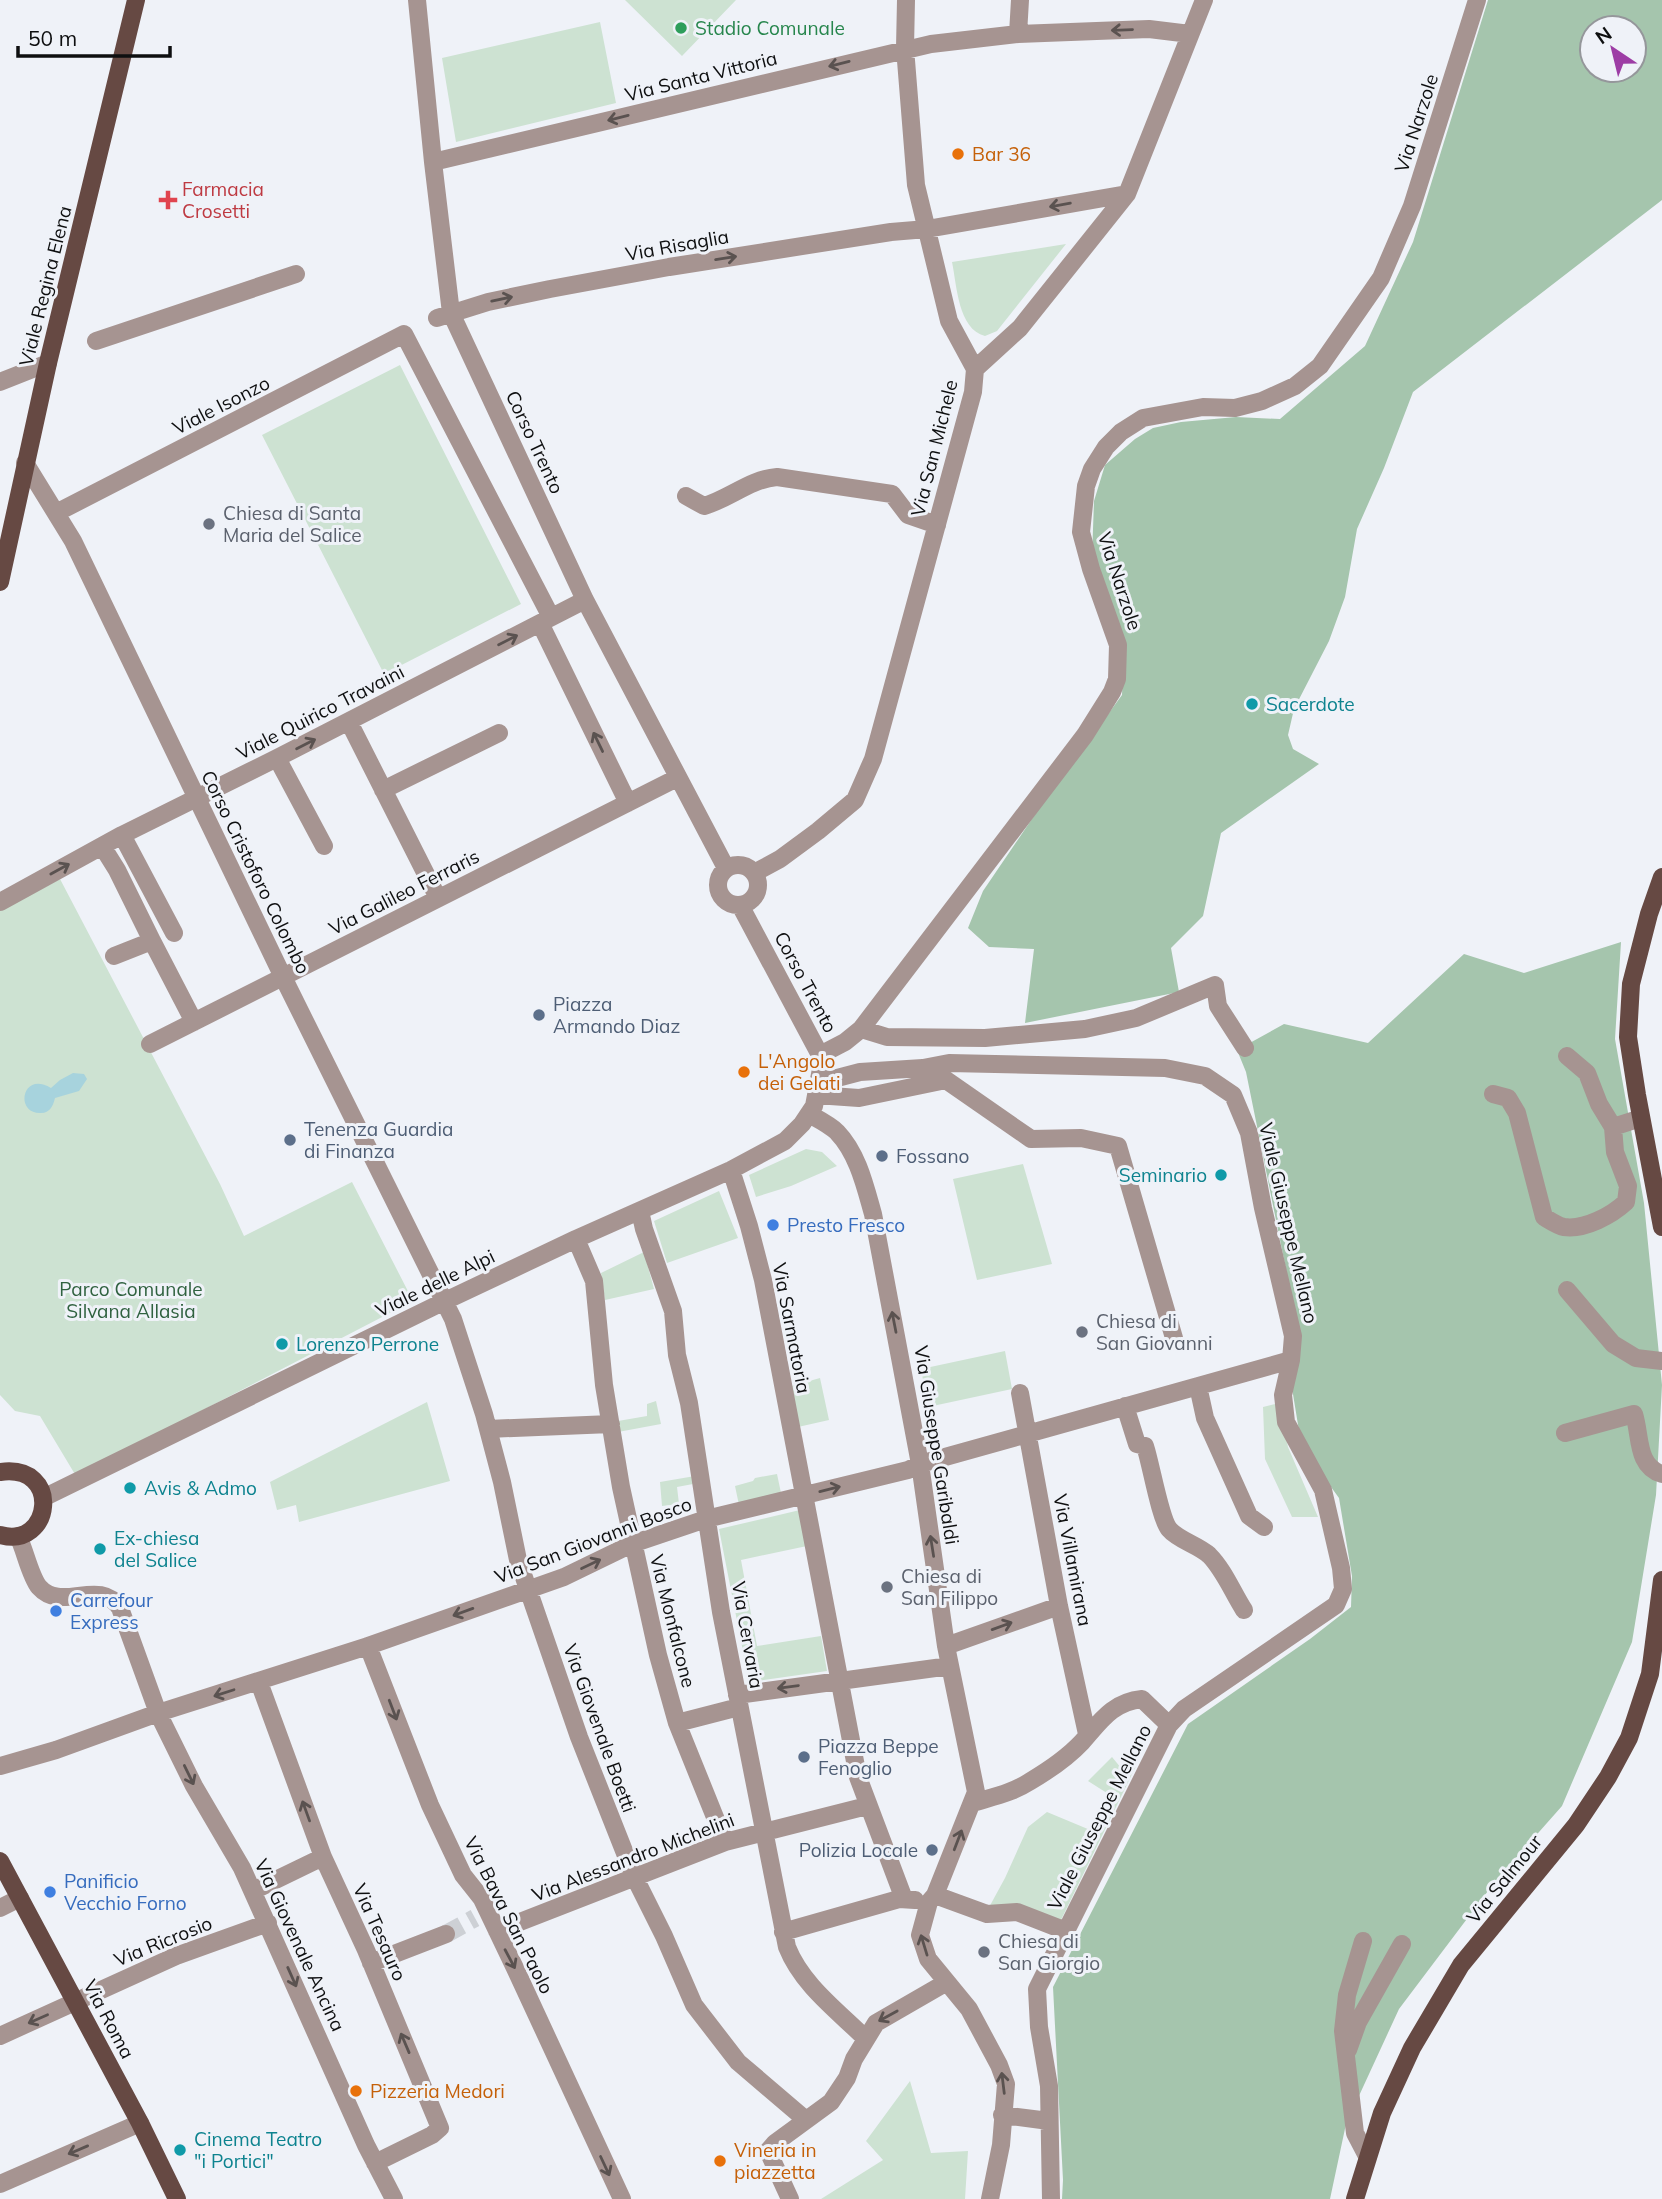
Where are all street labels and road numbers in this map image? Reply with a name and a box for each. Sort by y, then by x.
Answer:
street label: Via Santa Vittoria [622,45,780,107]
street label: Via Narzole [1389,71,1443,175]
street label: Viale Regina Elena [13,203,77,369]
street label: Via Risaglia [623,224,731,266]
street label: Viale Isonzo [168,370,274,440]
street label: Via San Michele [905,377,963,519]
street label: Corso Trento [501,387,569,497]
street label: Via Narzole [1093,529,1147,633]
street label: Viale Quirico Travaini [232,659,408,765]
street label: Corso Cristoforo Colombo [196,766,316,978]
street label: Via Galileo Ferraris [325,844,483,940]
street label: Corso Trento [769,927,843,1037]
street label: Viale Giuseppe Mellano [1254,1120,1324,1326]
street label: Viale delle Alpi [372,1244,498,1322]
street label: Via Sarmatoria [768,1261,816,1395]
street label: Via Giuseppe Garibaldi [909,1344,965,1546]
street label: Via San Giovanni Bosco [491,1491,695,1589]
street label: Via Villamirana [1048,1492,1098,1628]
street label: Via Monfalcone [645,1552,701,1690]
street label: Via Cervaria [727,1580,769,1690]
street label: Via Giovenale Boetti [558,1640,642,1816]
street label: Viale Giuseppe Mellano [1042,1720,1156,1914]
street label: Via Alessandro Michelini [528,1807,738,1907]
street label: Via Salmour [1461,1830,1547,1928]
street label: Via Bava San Paolo [459,1832,559,1998]
street label: Via Giovenale Ancina [250,1855,350,2035]
street label: Via Tesauro [348,1880,412,1984]
street label: Via Ricrosio [110,1910,216,1972]
street label: Via Roma [78,1975,140,2063]

